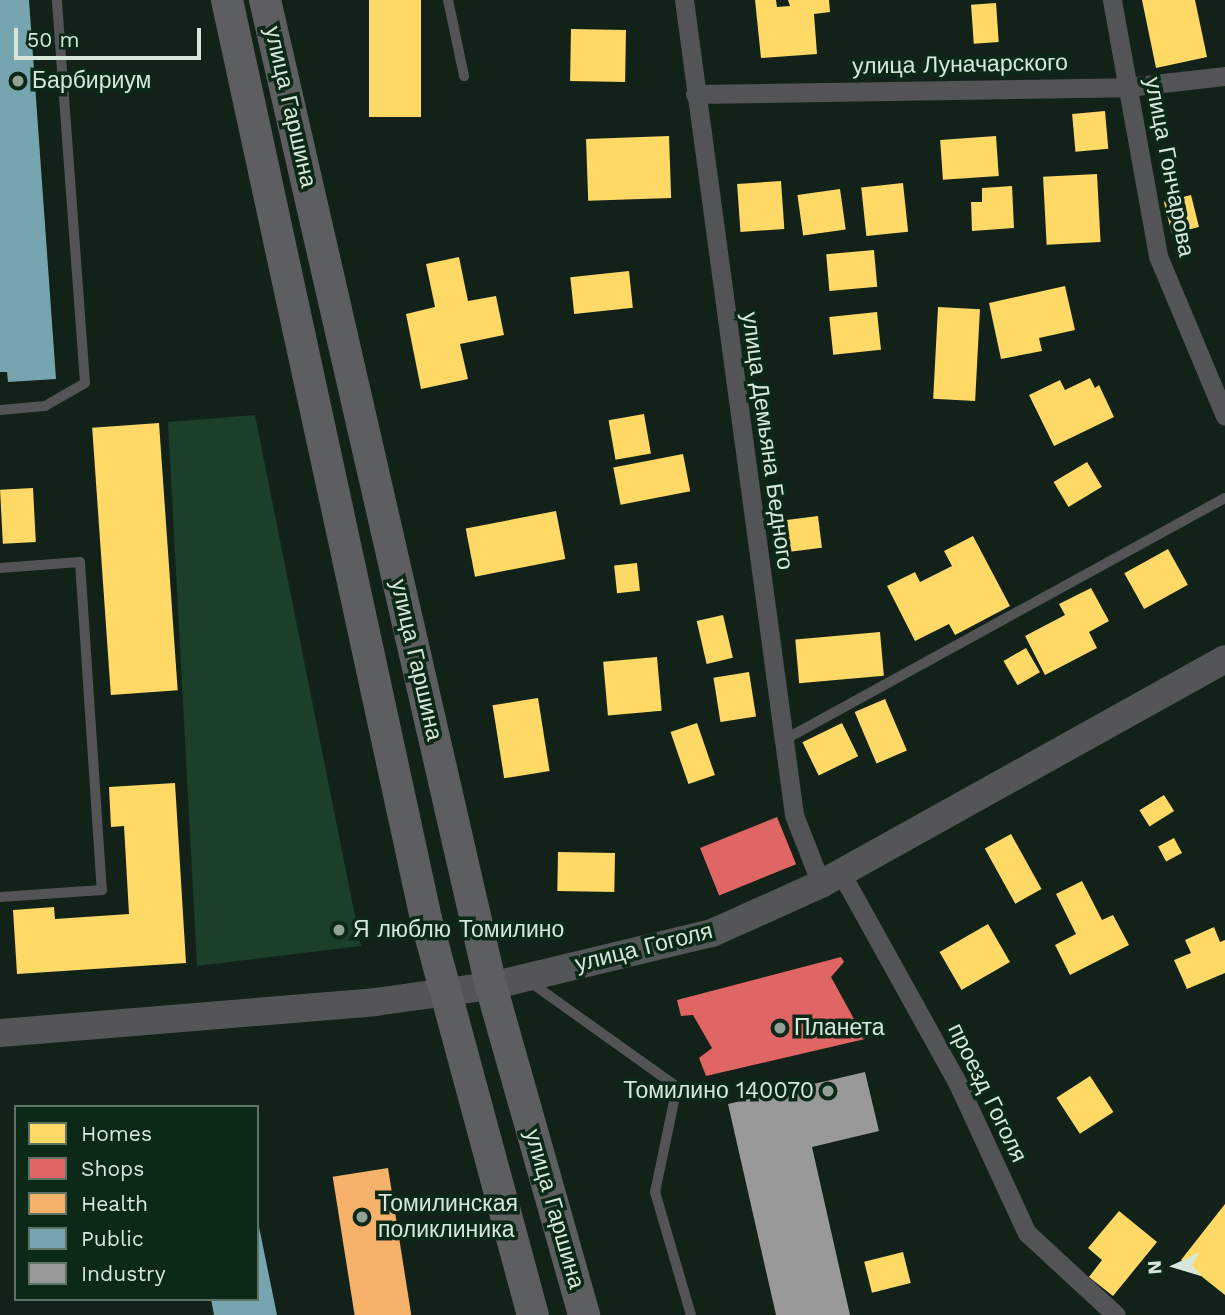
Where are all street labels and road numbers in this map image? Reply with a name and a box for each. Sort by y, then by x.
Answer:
street label: улица Гаршина [258,24,322,190]
street label: улица Луначарского [852,49,1068,81]
street label: улица Гончарова [1138,75,1200,259]
street label: улица Демьяна Бедного [735,310,799,572]
street label: улица Гаршина [384,577,448,743]
street label: улица Гоголя [572,918,716,978]
street label: проезд Гоголя [941,1019,1033,1167]
street label: улица Гаршина [518,1126,590,1292]

